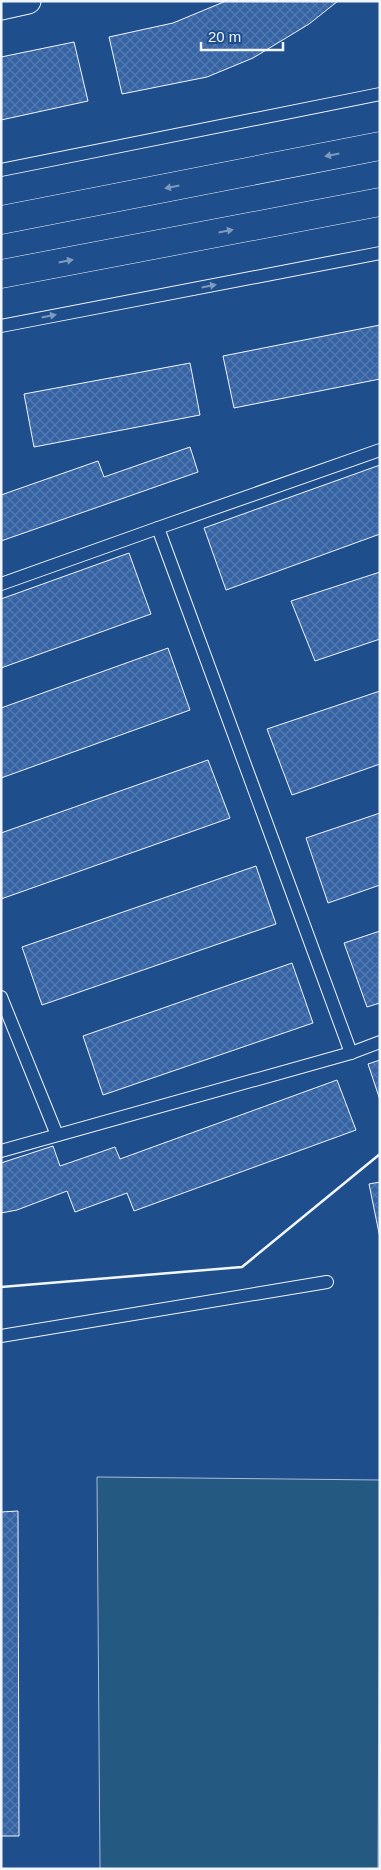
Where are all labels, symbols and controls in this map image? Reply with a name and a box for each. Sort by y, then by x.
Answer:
scale bar [201,20,284,52]
text: 20 m [208,28,241,45]
one-way arrow [324,151,340,159]
one-way arrow [164,183,180,191]
one-way arrow [218,227,234,235]
one-way arrow [59,257,75,265]
one-way arrow [201,282,216,290]
one-way arrow [42,312,58,320]

